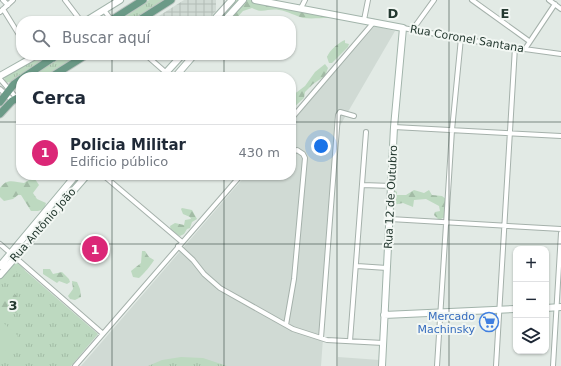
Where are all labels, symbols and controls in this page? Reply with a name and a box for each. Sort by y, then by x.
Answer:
text: D [388,6,399,21]
text: E [501,6,509,21]
search box [16,16,296,60]
street label: Rua Coronel Santana [409,23,525,55]
icon: search [30,27,52,49]
text: Buscar aquí [62,29,150,47]
text: Cerca [32,88,86,108]
text: Policia Militar [70,136,186,154]
your location [311,136,331,156]
street label: Rua 12 de Outubro [382,144,400,249]
text: 1 [40,145,50,160]
text: 430 m [238,145,280,160]
text: Edificio público [70,154,168,169]
street label: Rua Antônio João [7,185,79,265]
pin: 1 [82,234,108,264]
map controls [513,246,549,354]
button: + [513,246,549,282]
button: − [513,282,549,318]
text: 3 [8,298,18,313]
place label: Mercado Machinsky [418,310,475,336]
supermarket icon: Mercado Machinsky [478,311,500,333]
button: layers [513,318,549,354]

